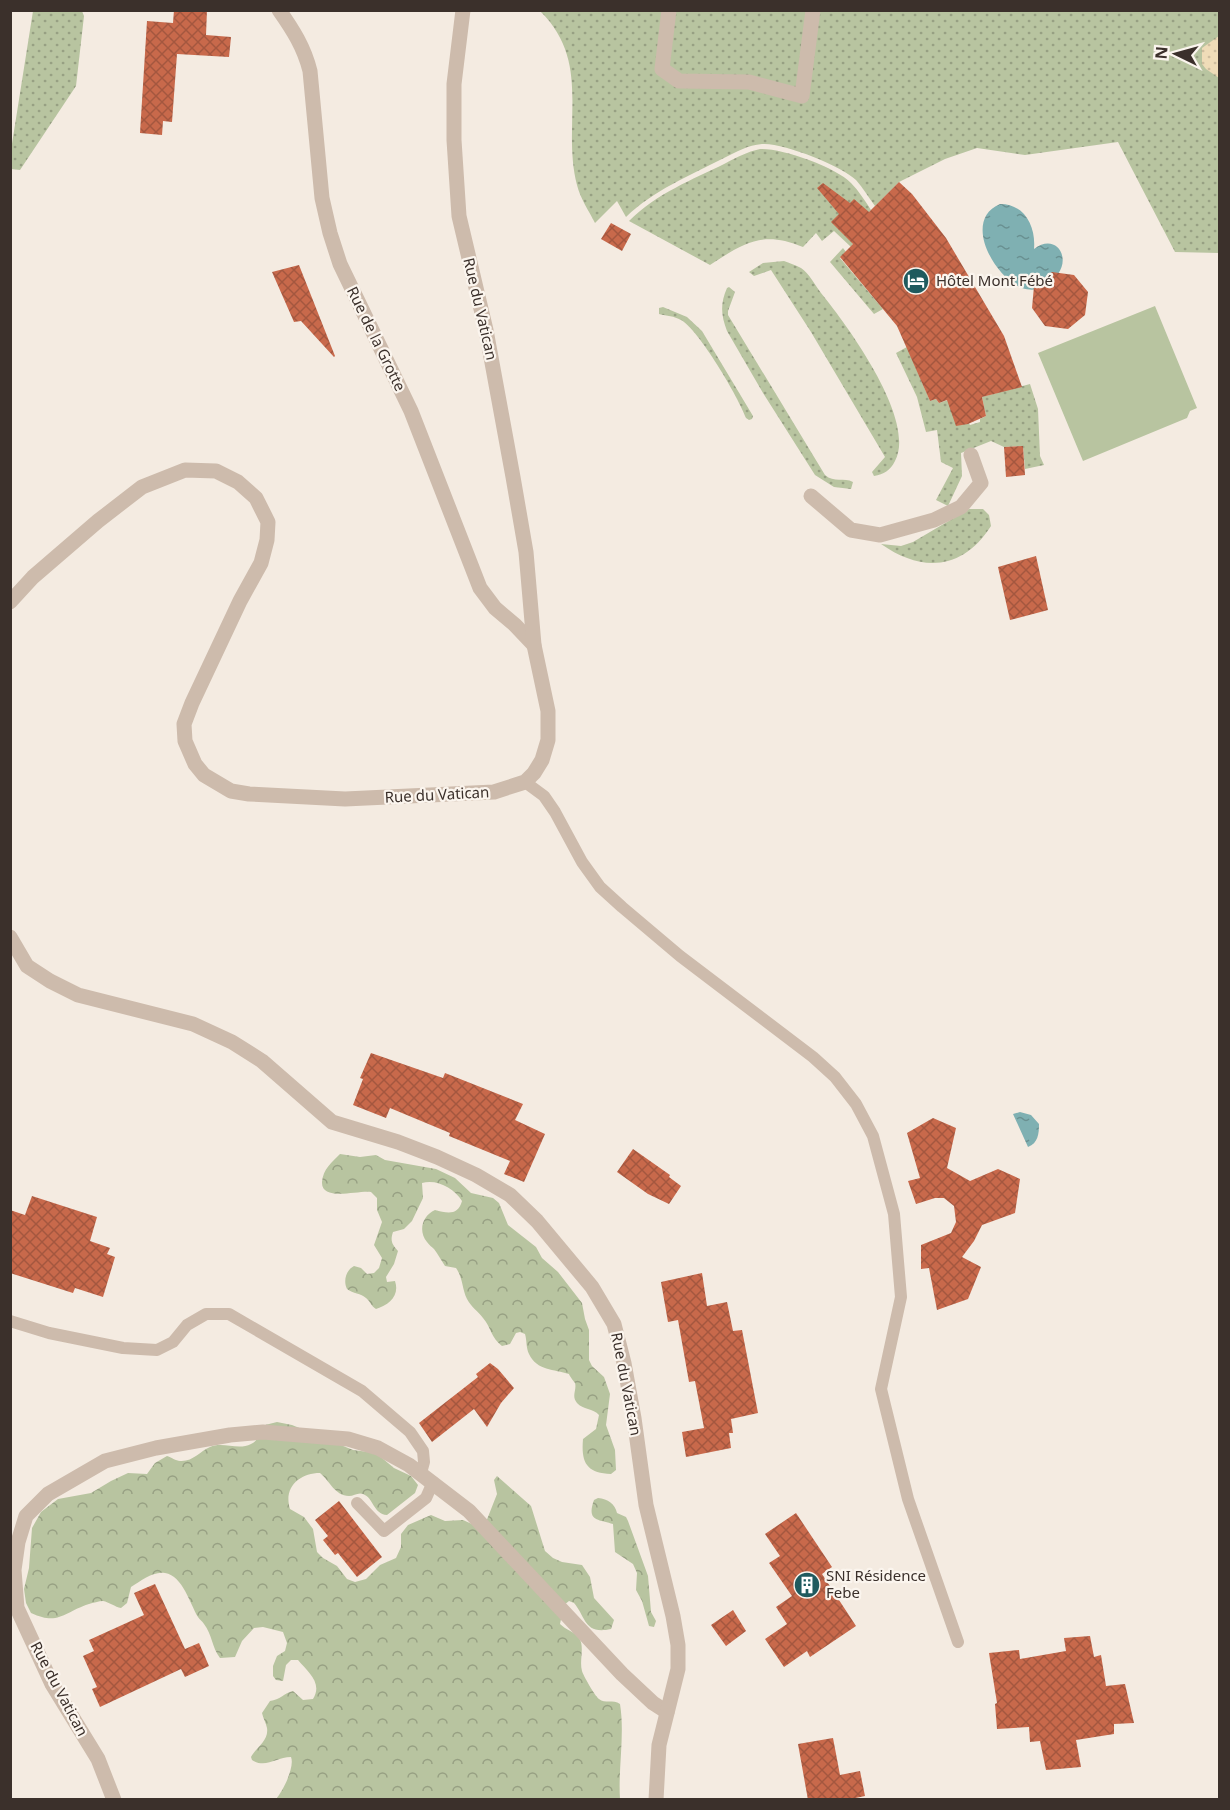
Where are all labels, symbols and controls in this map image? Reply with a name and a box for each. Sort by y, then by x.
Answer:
north arrow [1146,24,1206,84]
text: N [1150,45,1173,60]
street label: Rue du Vatican [459,256,502,362]
hotel icon: Hôtel Mont Fébé [901,266,931,296]
place label: Hôtel Mont Fébé [936,270,1053,290]
street label: Rue de la Grotte [343,283,411,394]
street label: Rue du Vatican [384,781,490,807]
street label: Rue du Vatican [607,1331,647,1437]
place label: SNI Résidence Febe [826,1565,926,1602]
building icon: SNI Résidence Febe [792,1570,822,1600]
street label: Rue du Vatican [26,1638,93,1739]

